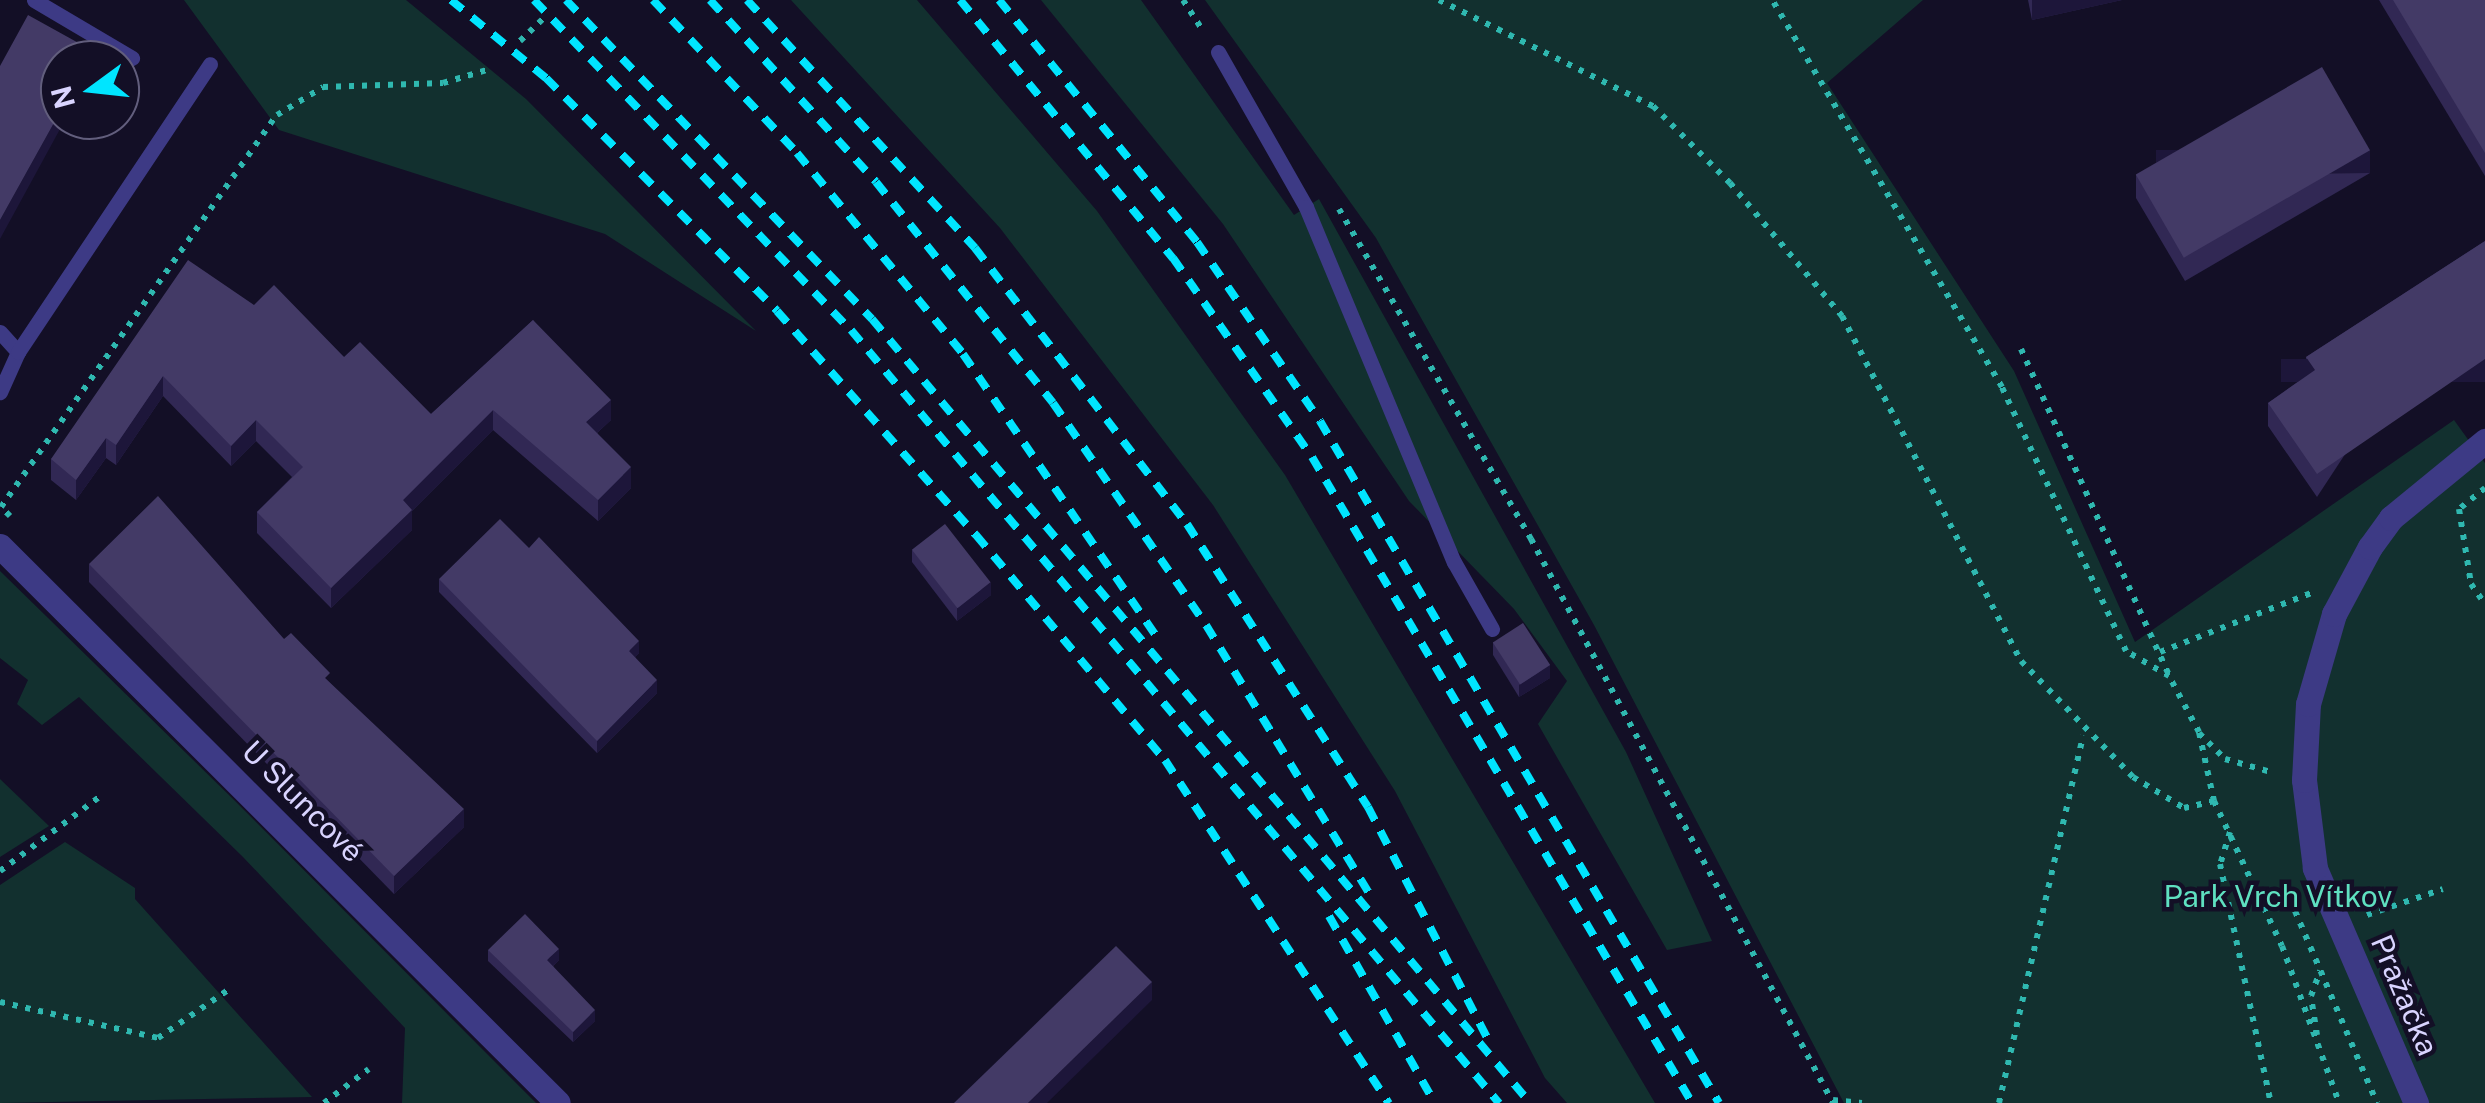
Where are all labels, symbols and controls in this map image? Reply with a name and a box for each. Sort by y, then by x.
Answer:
north arrow [40,40,140,140]
text: N [44,83,81,112]
street label: U Sluncové [235,733,371,869]
park label: Park Vrch Vítkov [2163,878,2393,914]
street label: Pražačka [2364,929,2446,1061]

